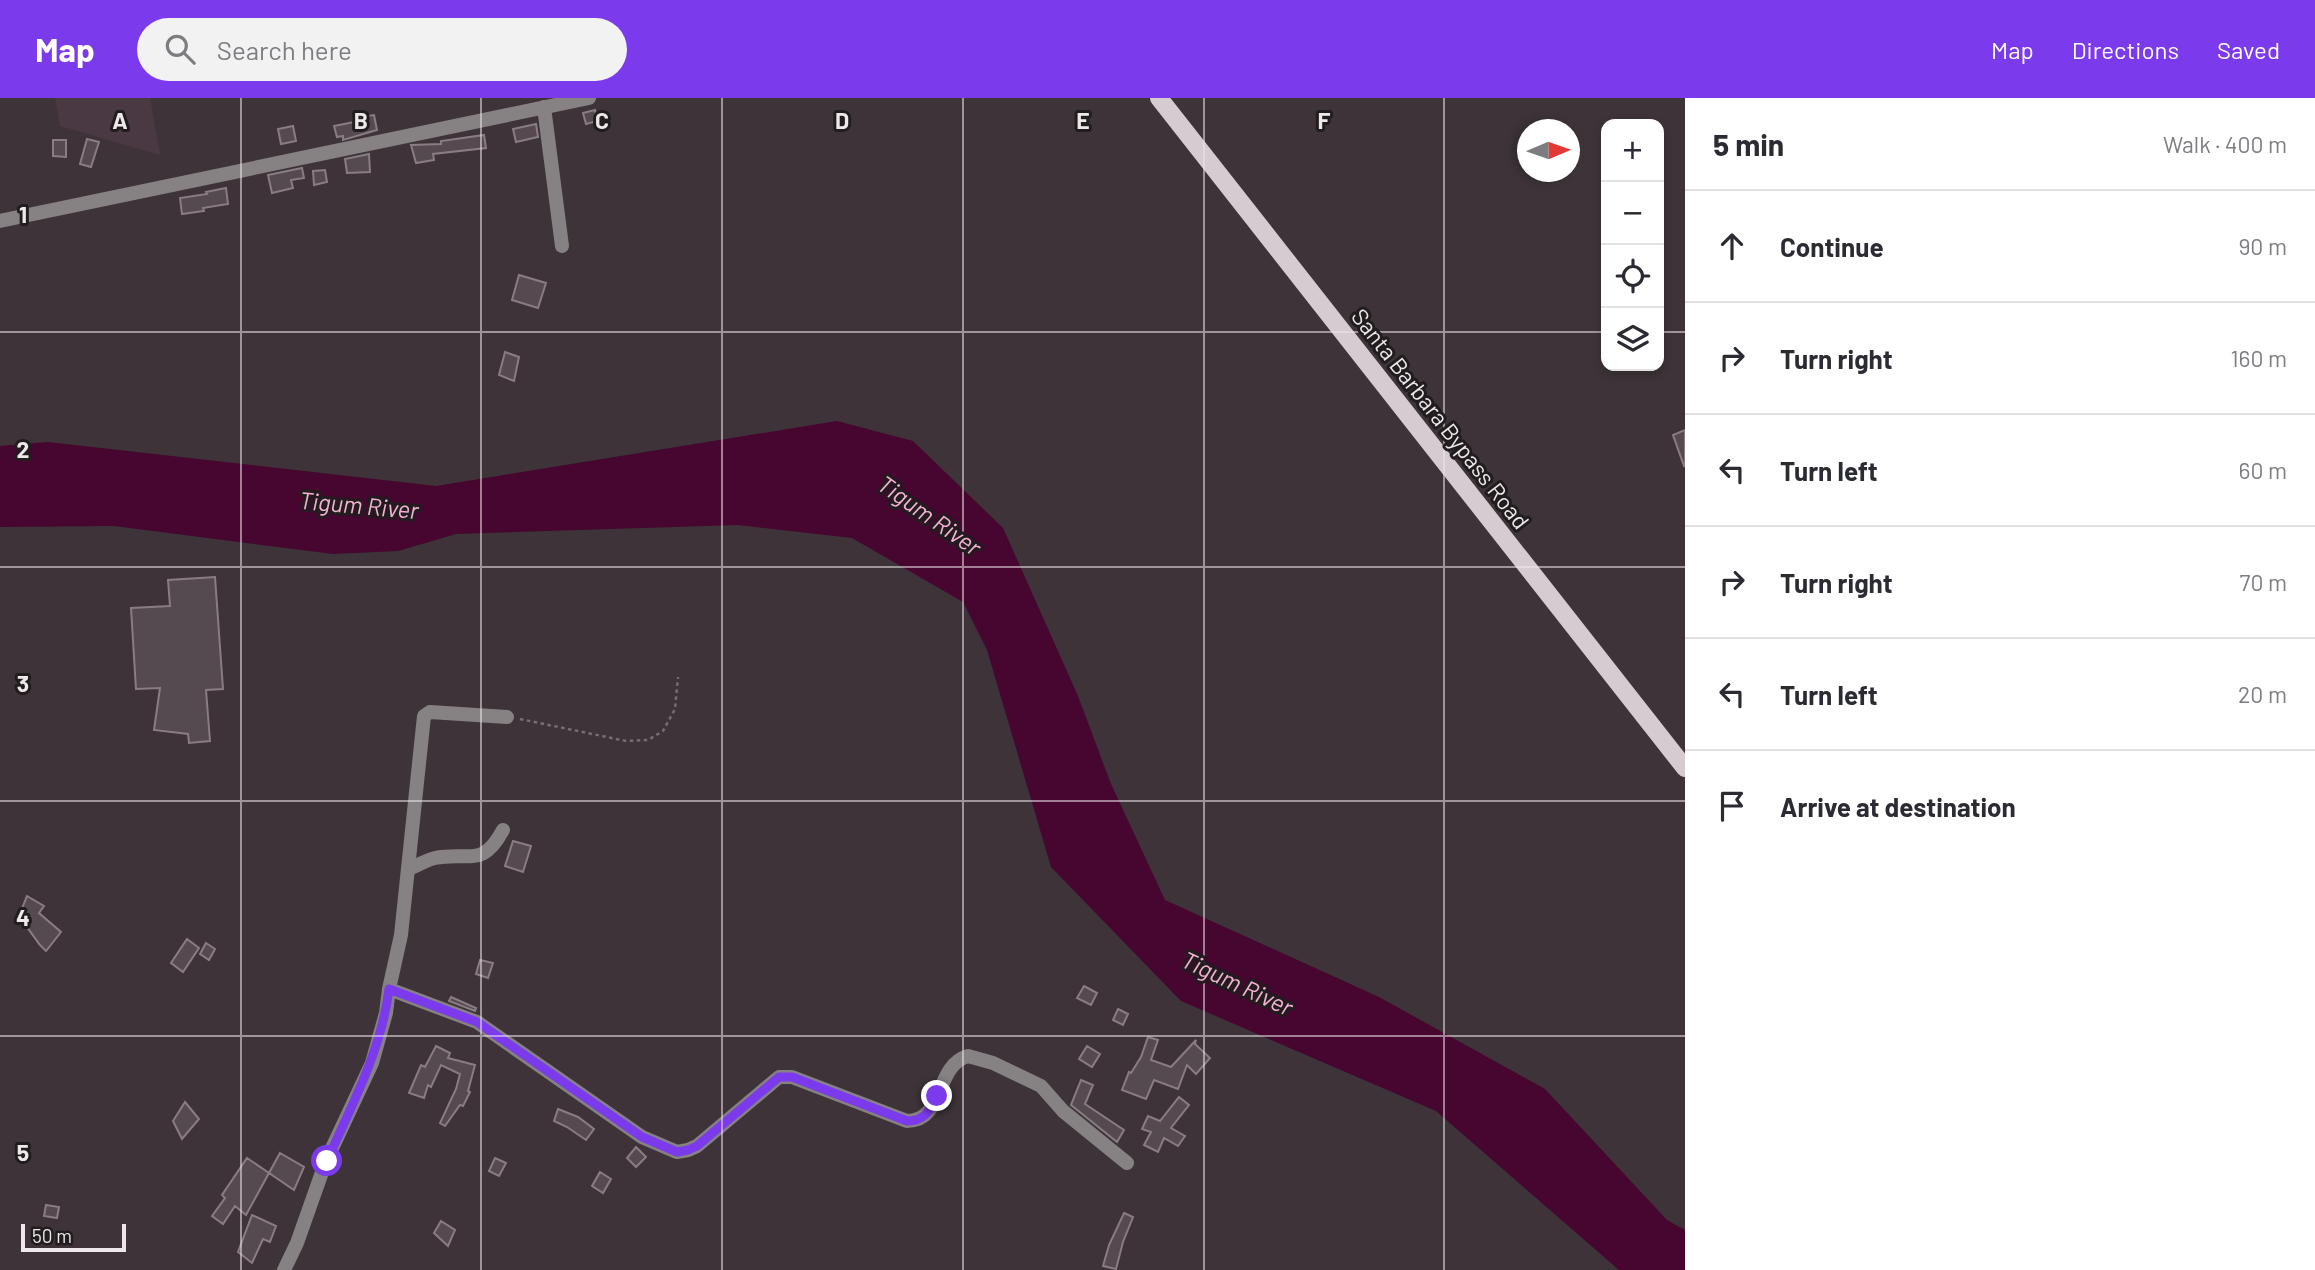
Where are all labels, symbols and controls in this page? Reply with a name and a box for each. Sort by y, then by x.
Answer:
search box [137,18,627,81]
text: Map [35,29,95,69]
icon: search [161,30,199,68]
text: Search here [217,34,352,65]
text: Map [1991,35,2034,64]
text: Directions [2072,35,2179,64]
text: Saved [2217,35,2280,64]
text: A [112,106,128,134]
text: B [354,106,368,134]
text: C [595,106,609,134]
text: D [835,106,849,134]
text: E [1076,106,1090,134]
text: F [1318,106,1331,134]
north arrow [1517,119,1580,182]
map controls [1601,119,1664,371]
button: + [1601,119,1664,182]
text: 5 min [1713,126,1784,162]
text: Walk · 400 m [2163,130,2287,158]
button: − [1601,182,1664,245]
text: 1 [19,200,27,228]
icon: ahead [1713,227,1751,265]
text: Continue [1780,231,1884,262]
text: 90 m [2238,232,2287,260]
button: locate [1601,245,1664,308]
street label: Santa Barbara Bypass Road [1346,303,1536,534]
button: layers [1601,308,1664,371]
icon: right [1713,339,1751,377]
text: Turn right [1780,343,1893,374]
text: 160 m [2230,344,2287,372]
text: 2 [17,435,29,463]
icon: left [1713,451,1751,489]
text: Turn left [1780,455,1878,486]
text: 60 m [2239,456,2287,484]
water label: Tigum River [873,469,988,562]
water label: Tigum River [298,485,421,524]
icon: right [1713,563,1751,601]
text: Turn right [1780,567,1893,598]
text: 70 m [2240,568,2287,596]
text: 3 [17,669,29,697]
icon: left [1713,675,1751,713]
text: Turn left [1780,679,1878,710]
text: 20 m [2238,680,2287,708]
icon: arrive [1713,787,1751,825]
text: Arrive at destination [1780,791,2016,822]
text: 4 [16,903,30,931]
water label: Tigum River [1177,944,1299,1022]
route end [921,1080,952,1111]
text: 5 [17,1138,29,1166]
route start [311,1145,342,1176]
scale bar [21,1221,126,1253]
text: 50 m [32,1224,72,1247]

